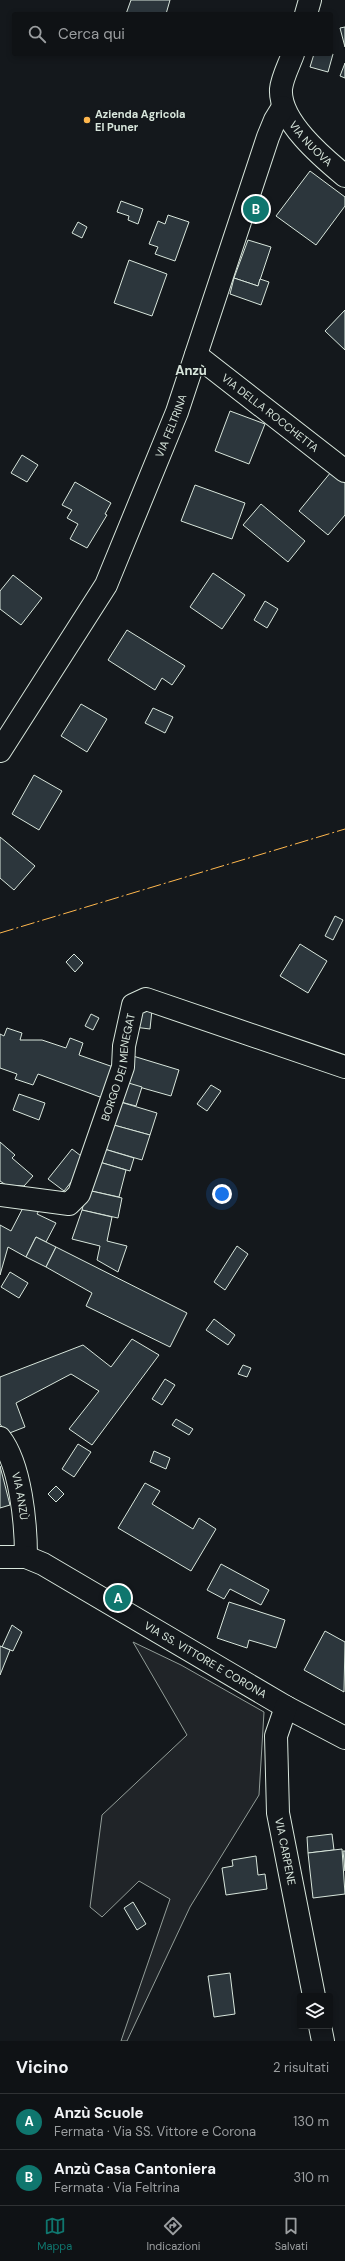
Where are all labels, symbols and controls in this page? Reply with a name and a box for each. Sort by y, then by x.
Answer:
search box [12,12,333,56]
icon: search [26,23,48,45]
text: Cerca qui [58,24,125,44]
place label: Azienda Agricola El Puner [95,107,186,134]
marker: Azienda Agricola El Puner [82,115,92,125]
street label: VIA NUOVA [286,118,335,169]
pin: B [243,194,269,224]
district label: Anzù [175,362,207,379]
street label: VIA DELLA ROCCHETTA [219,371,322,455]
street label: VIA FELTRINA [152,392,189,460]
street label: BORGO DEI MENEGAT [98,1012,138,1123]
your location [212,1184,232,1204]
street label: VIA ANZÙ [9,1470,31,1521]
pin: A [105,1583,131,1613]
street label: VIA SS. VITTORE E CORONA [142,1618,269,1701]
street label: VIA CARPENE [272,1817,299,1886]
map controls [297,1993,333,2029]
button: layers [297,1993,333,2029]
text: Vicino [16,2056,69,2078]
text: 2 risultati [273,2059,329,2076]
text: Anzù Scuole [54,2103,144,2123]
text: A [24,2113,34,2130]
text: 130 m [293,2113,329,2130]
text: Fermata · Via SS. Vittore e Corona [54,2123,256,2140]
text: Anzù Casa Cantoniera [54,2159,216,2179]
text: B [25,2169,33,2186]
text: 310 m [294,2169,329,2186]
text: Fermata · Via Feltrina [54,2179,180,2196]
tab: Mappa [37,2215,72,2253]
tab: Indicazioni [146,2215,200,2253]
tab: Salvati [275,2215,308,2253]

